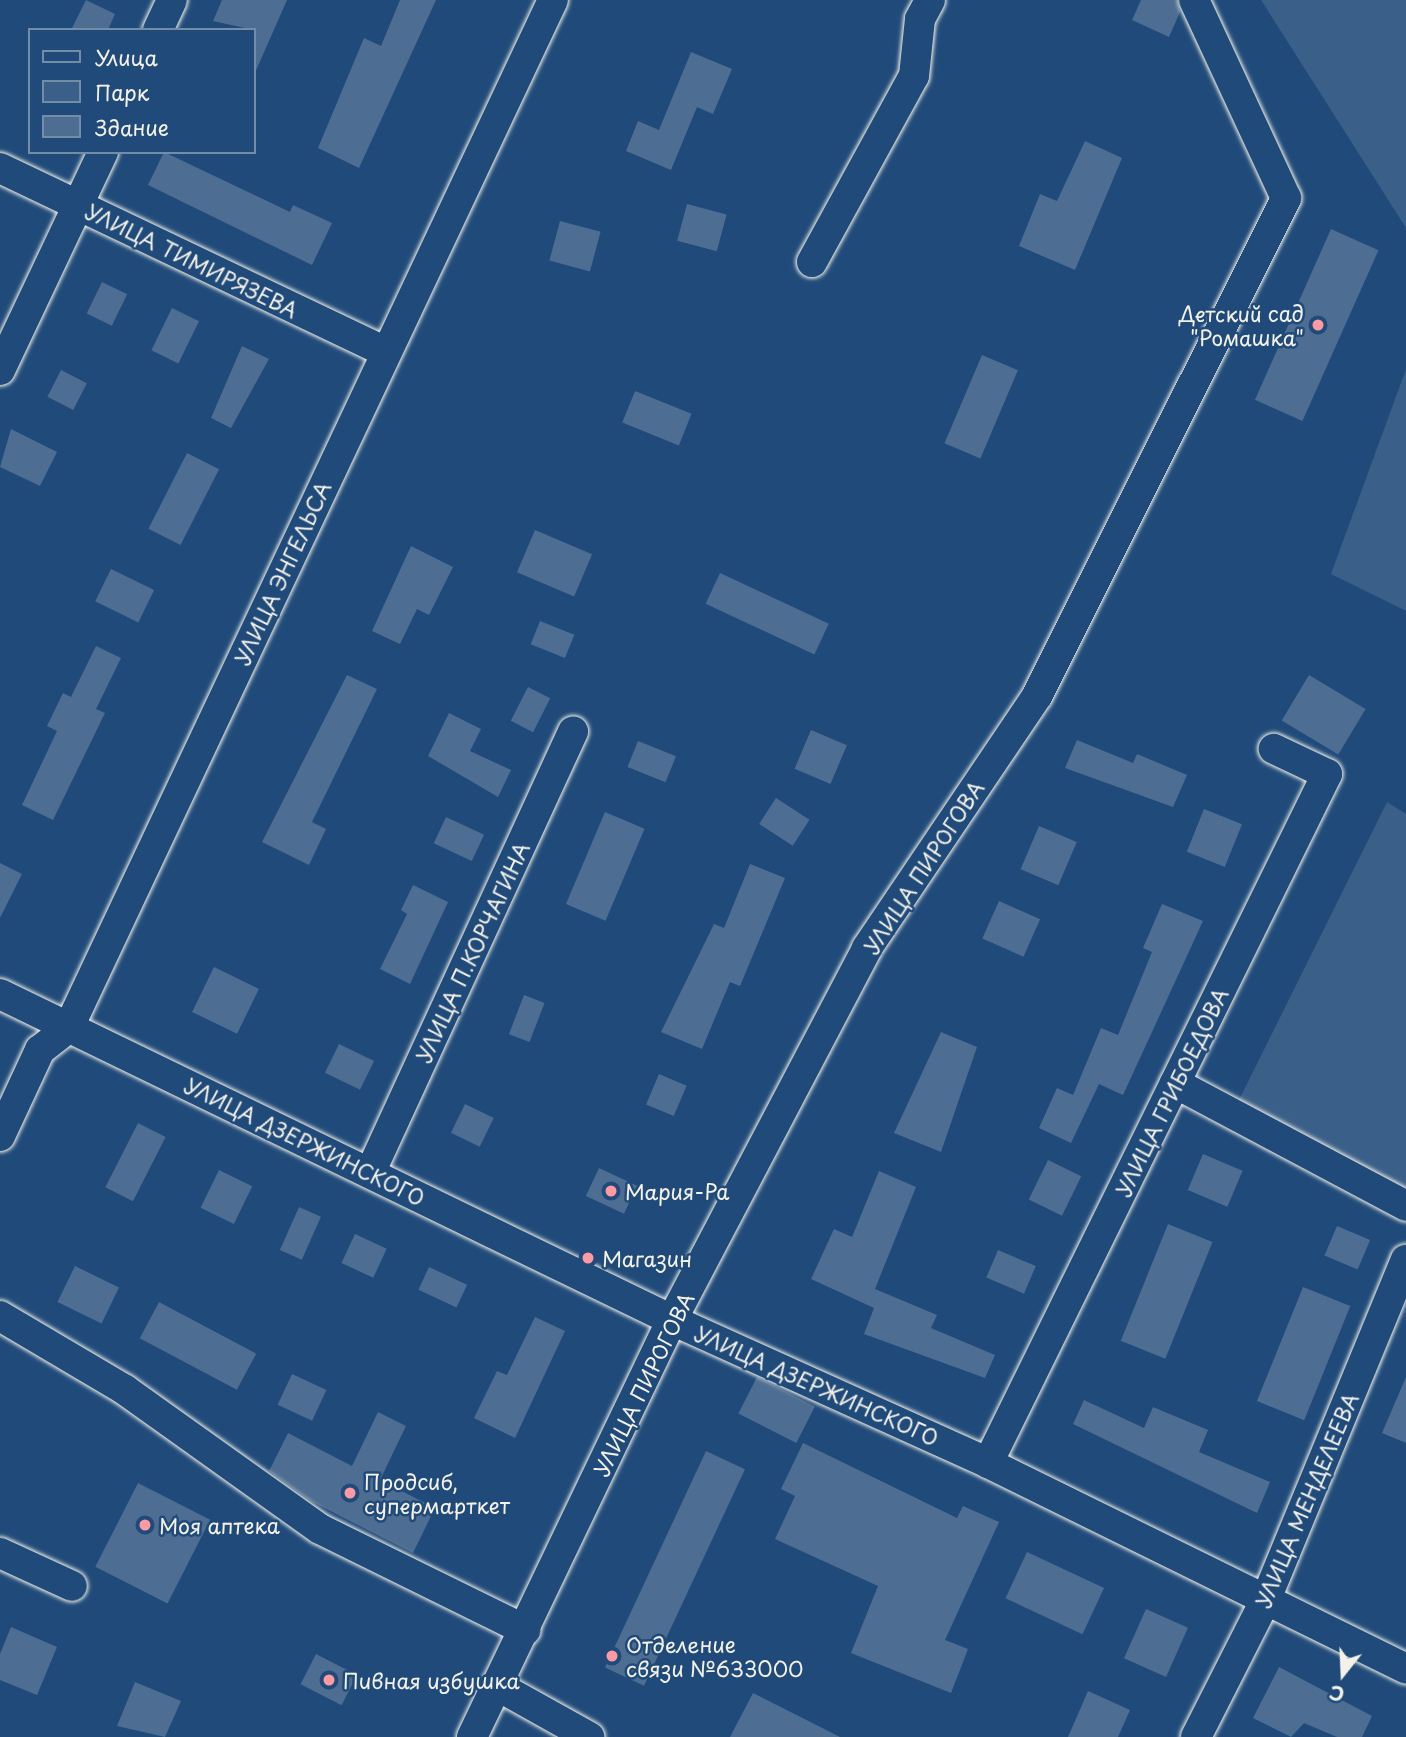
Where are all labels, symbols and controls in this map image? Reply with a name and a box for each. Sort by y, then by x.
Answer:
legend [28,28,256,154]
text: Улица [95,41,158,73]
text: Парк [95,76,149,108]
text: Здание [95,111,169,143]
street label: УЛИЦА ТИМИРЯЗЕВА [81,197,303,323]
place label: Детский сад "Ромашка" [1177,300,1304,350]
marker: Детский сад "Ромашка" [1310,317,1326,333]
street label: УЛИЦА ЭНГЕЛЬСА [228,476,336,670]
street label: УЛИЦА ПИРОГОВА [857,775,989,959]
street label: УЛИЦА П.КОРЧАГИНА [410,837,534,1067]
street label: УЛИЦА ГРИБОЕДОВА [1109,983,1233,1201]
street label: УЛИЦА ДЗЕРЖИНСКОГО [180,1071,430,1211]
place label: Мария-Ра [625,1178,729,1204]
marker: Мария-Ра [603,1183,619,1199]
place label: Магазин [602,1245,692,1271]
marker: Магазин [580,1250,596,1266]
street label: УЛИЦА ПИРОГОВА [587,1287,699,1481]
street label: УЛИЦА ДЗЕРЖИНСКОГО [690,1319,944,1451]
street label: УЛИЦА МЕНДЕЛЕЕВА [1249,1388,1363,1612]
place label: Продсиб, супермарткет [364,1468,510,1518]
marker: Продсиб, супермарткет [342,1485,358,1501]
place label: Моя аптека [159,1512,281,1538]
marker: Моя аптека [137,1517,153,1533]
place label: Отделение связи №633000 [626,1631,804,1681]
north arrow [1308,1639,1378,1709]
marker: Отделение связи №633000 [604,1648,620,1664]
place label: Пивная избушка [343,1667,520,1693]
marker: Пивная избушка [321,1672,337,1688]
text: С [1325,1678,1348,1709]

